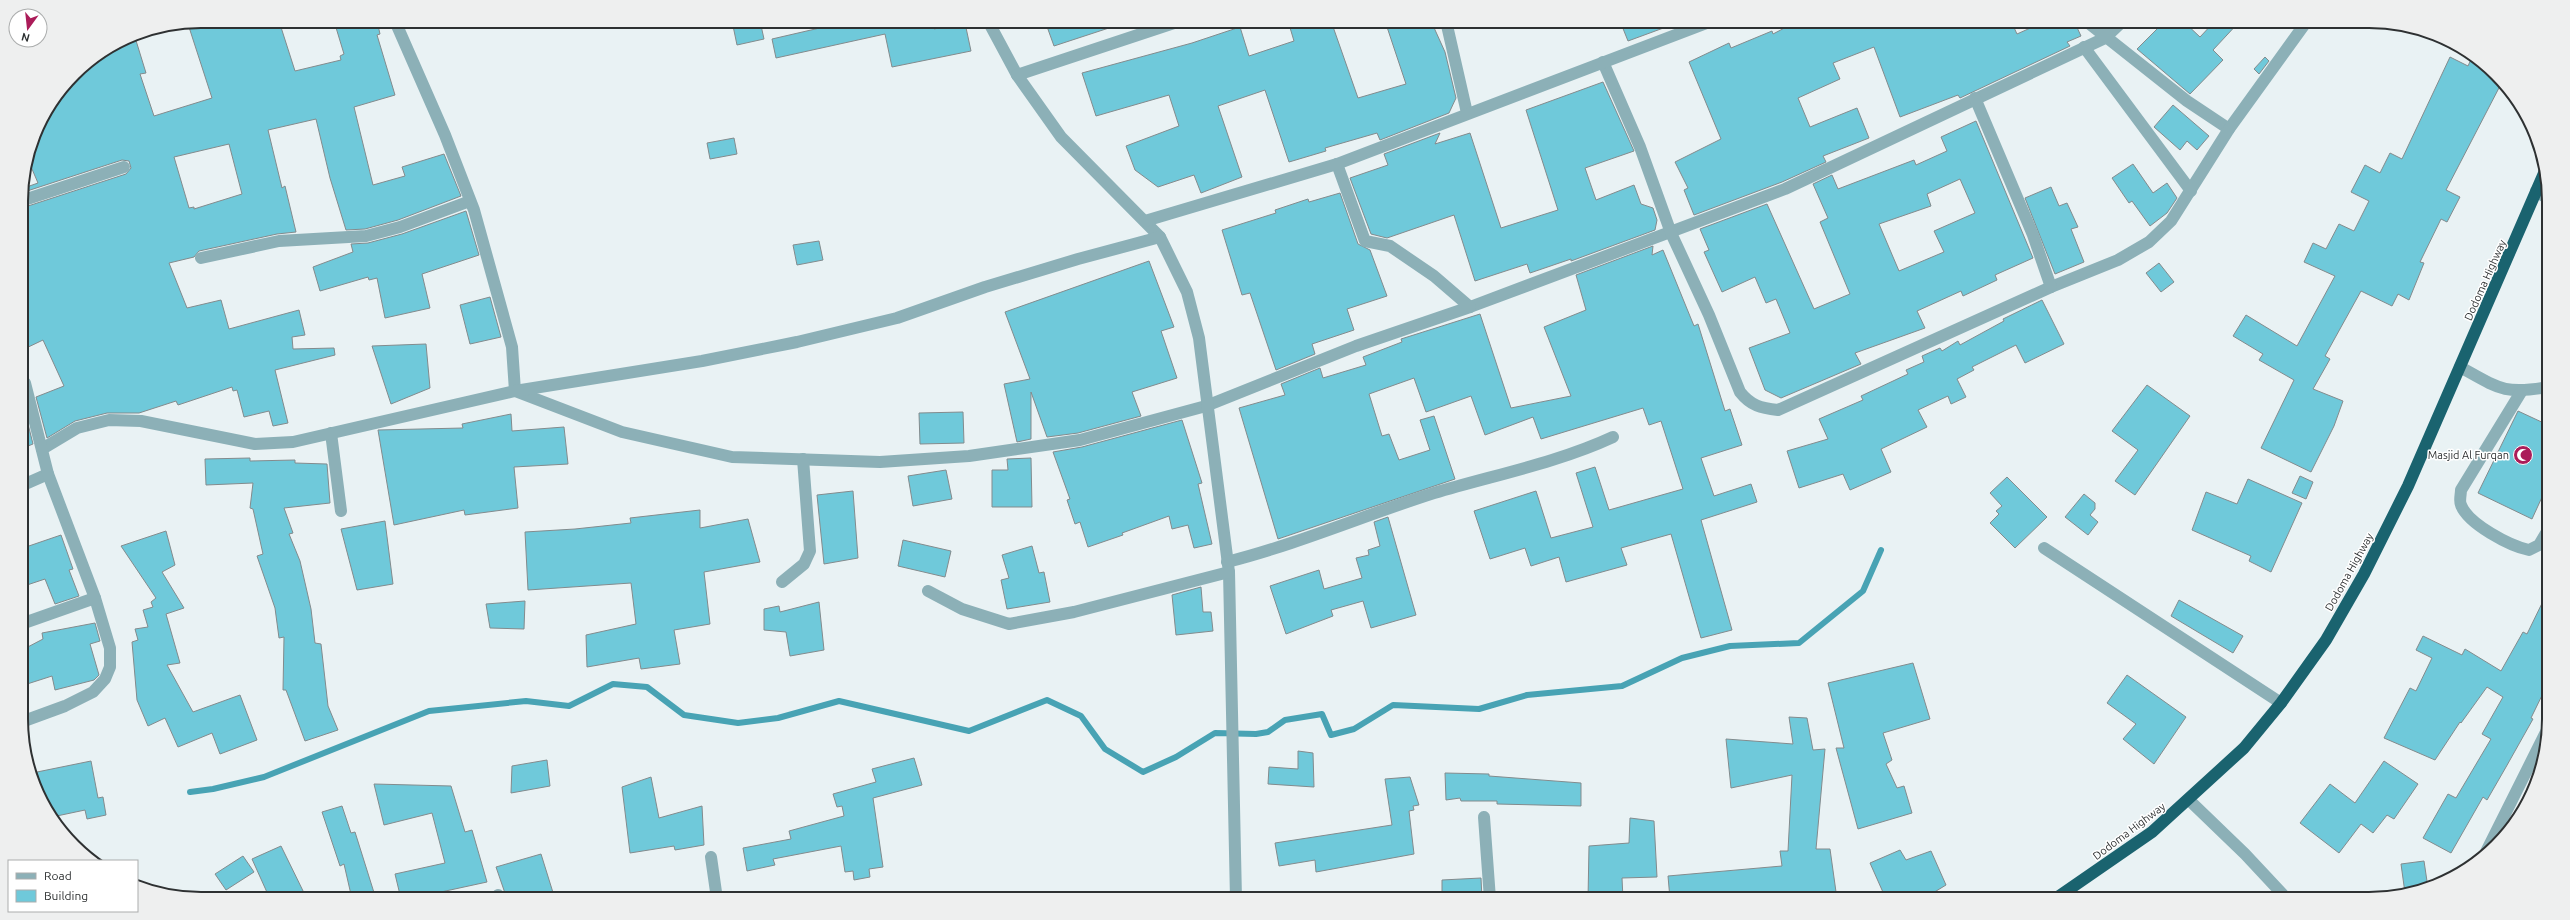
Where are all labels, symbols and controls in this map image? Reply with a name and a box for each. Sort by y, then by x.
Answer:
north arrow [8,8,48,48]
text: N [20,31,31,45]
street label: Dodoma Highway [2462,237,2508,322]
mosque icon: Masjid Al Furqan [2512,444,2534,466]
place label: Masjid Al Furqan [2428,449,2509,461]
street label: Dodoma Highway [2323,530,2376,613]
street label: Dodoma Highway [2091,800,2168,862]
legend [8,860,138,912]
text: Road [44,869,72,882]
text: Building [44,889,88,902]

